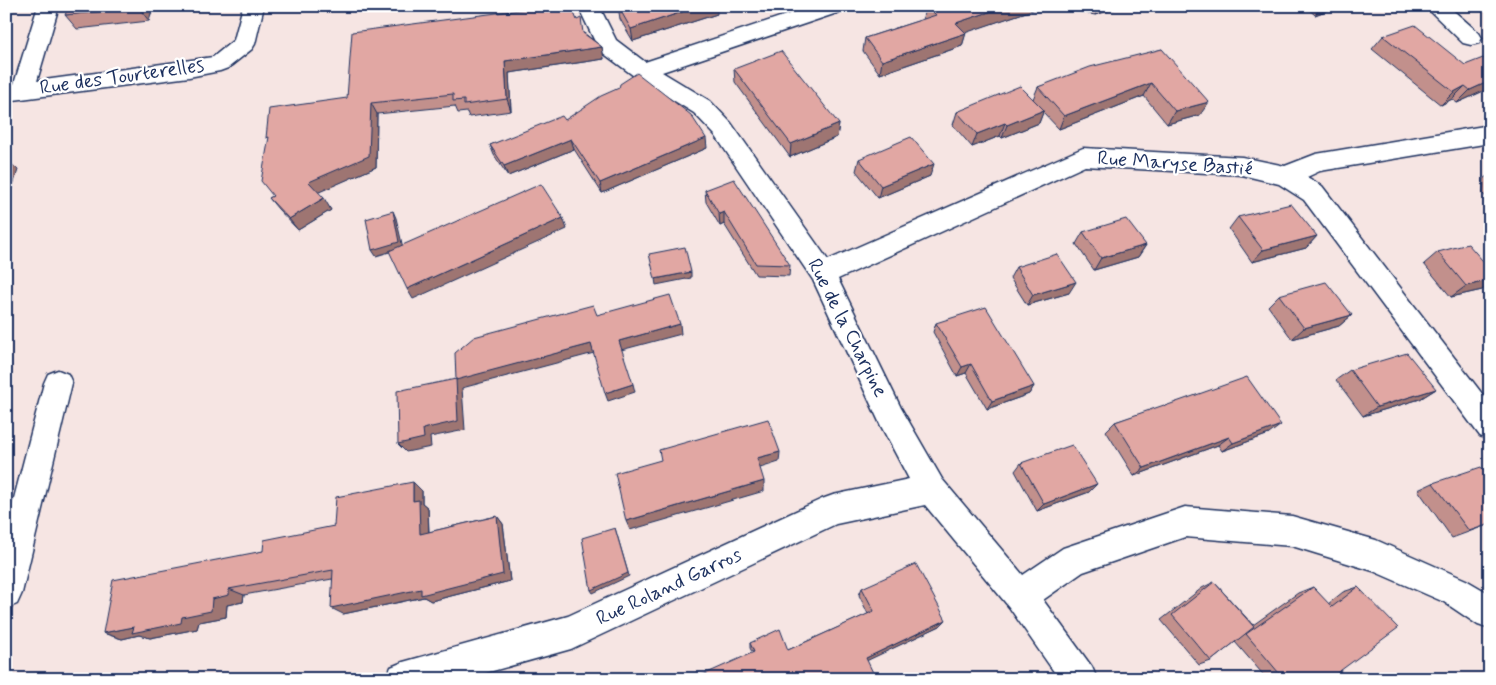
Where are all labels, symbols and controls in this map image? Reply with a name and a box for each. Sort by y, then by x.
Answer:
street label: Rue des Tourterelles [38,52,206,102]
street label: Rue Maryse Bastié [1097,145,1254,183]
street label: Rue de la Charpine [800,254,894,402]
street label: Rue Roland Garros [592,541,746,633]

